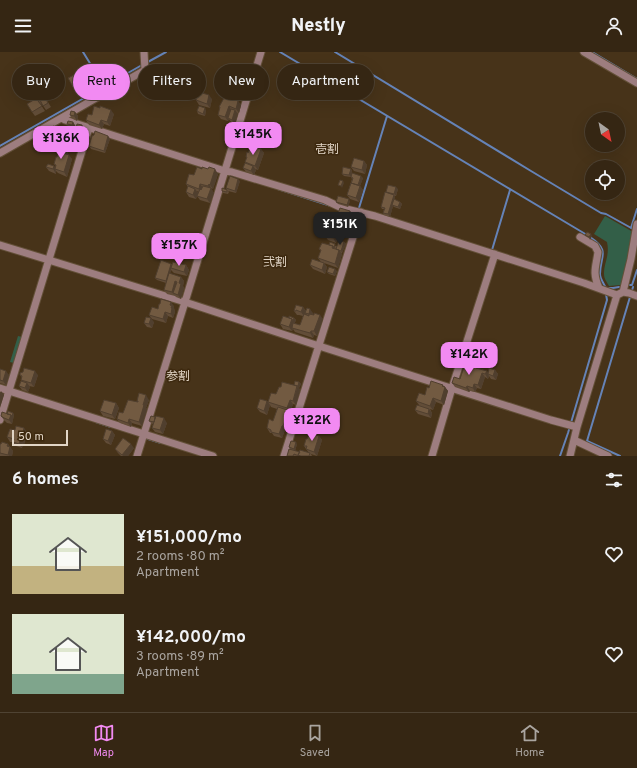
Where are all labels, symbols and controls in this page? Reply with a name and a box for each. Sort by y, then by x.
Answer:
icon: menu [12,15,34,37]
text: Nestly [291,15,346,38]
icon: person [603,15,625,37]
chip: Buy [12,64,65,100]
chip: Rent [73,64,130,100]
chip: Filters [138,64,206,100]
chip: New [214,64,269,100]
chip: Apartment [277,64,374,100]
north arrow [585,112,625,152]
map controls [585,112,625,200]
pin: ¥145K [225,122,281,156]
pin: ¥136K [33,126,89,160]
text: ¥145K [234,127,272,143]
text: ¥136K [42,131,80,147]
district label: 壱割 [315,142,339,158]
button: locate [585,160,625,200]
pin: ¥151K [312,212,368,246]
text: ¥151K [322,217,358,233]
pin: ¥157K [151,233,207,267]
text: ¥157K [160,238,198,254]
district label: 弐割 [263,255,287,271]
pin: ¥142K [441,342,497,376]
text: ¥142K [450,347,488,363]
district label: 参割 [166,369,190,385]
pin: ¥122K [284,408,340,442]
text: ¥122K [293,413,331,429]
scale bar [12,428,68,447]
text: 50 m [18,430,44,444]
text: 6 homes [12,469,79,491]
icon: filters [603,469,625,491]
text: ¥151,000/mo [136,527,242,549]
icon: home [44,530,92,578]
icon: heart [603,543,625,565]
text: 2 rooms · 80 m² [136,549,225,565]
text: Apartment [136,565,199,581]
text: ¥142,000/mo [136,627,246,649]
icon: home [44,630,92,678]
icon: heart [603,643,625,665]
text: 3 rooms · 89 m² [136,649,224,665]
text: Apartment [136,665,199,681]
tab: Map [93,722,115,760]
tab: Saved [300,722,330,760]
tab: Home [515,722,544,760]

